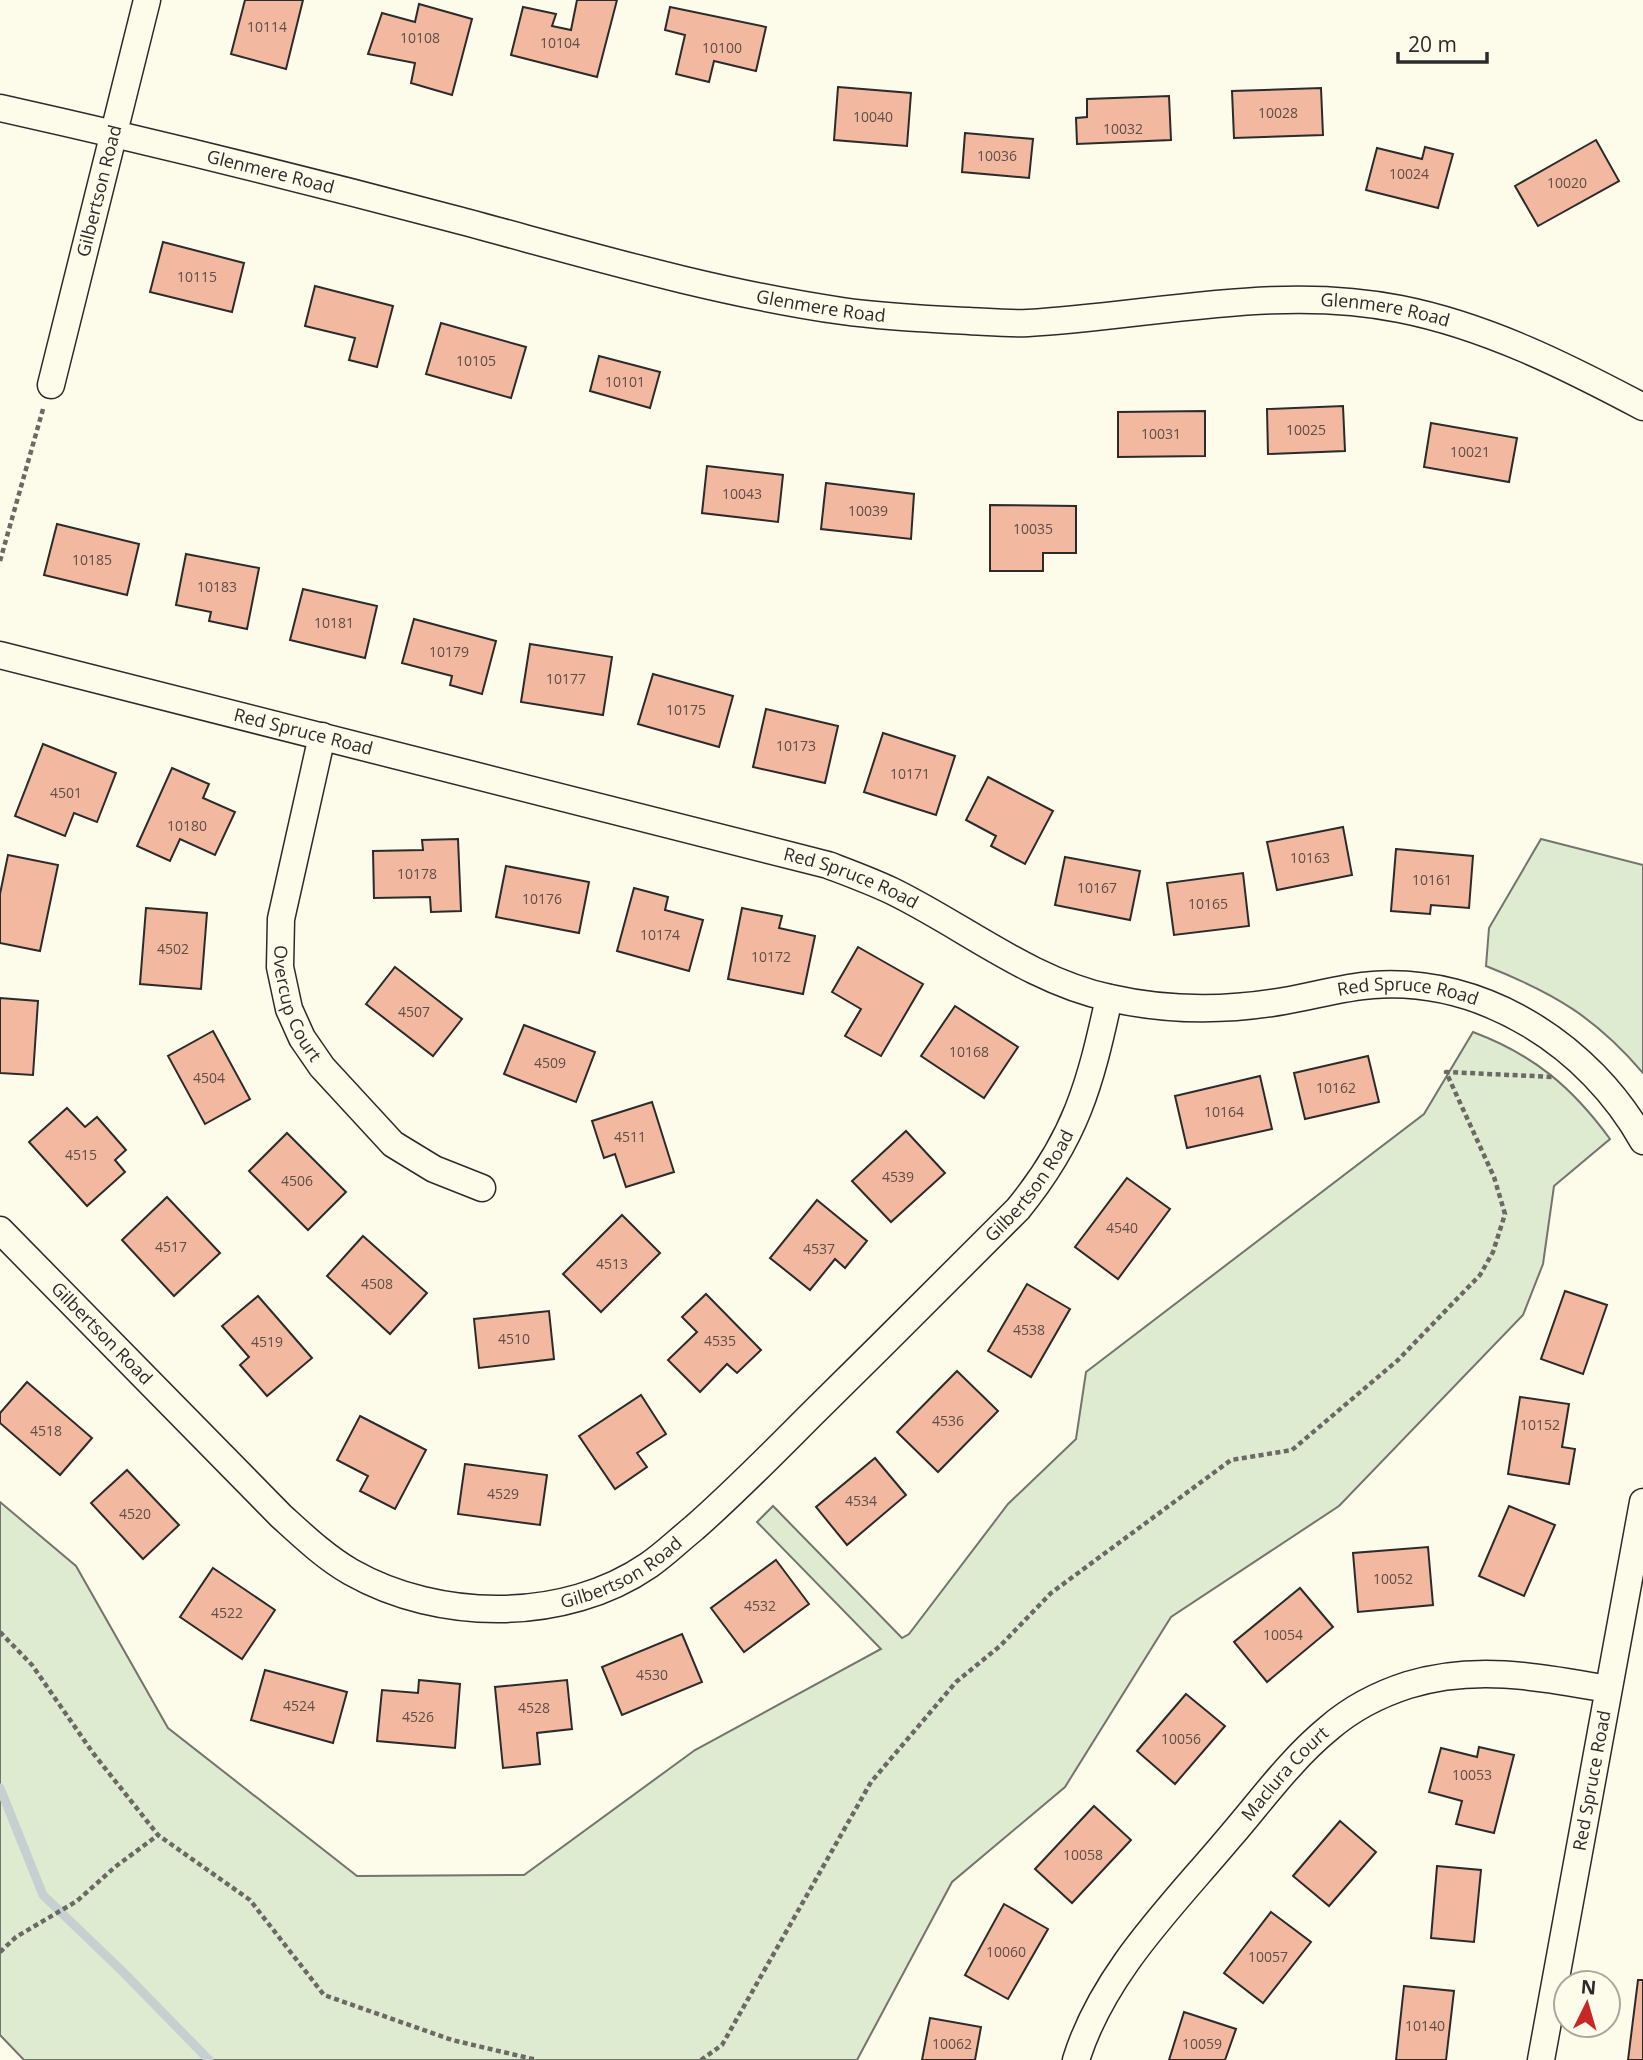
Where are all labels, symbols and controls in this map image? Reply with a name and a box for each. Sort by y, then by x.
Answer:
house number: 10114 [247,17,287,36]
scale bar [1398,21,1487,65]
house number: 10108 [400,28,440,47]
text: 20 m [1408,30,1457,58]
house number: 10104 [540,33,580,52]
house number: 10100 [702,38,742,57]
house number: 10028 [1258,103,1298,122]
house number: 10040 [853,107,893,126]
house number: 10032 [1103,119,1143,138]
street label: Gilbertson Road [70,122,126,259]
street label: Glenmere Road [204,144,337,198]
house number: 10036 [977,146,1017,165]
house number: 10024 [1389,164,1429,183]
house number: 10020 [1547,173,1587,192]
house number: 10115 [177,267,217,286]
street label: Glenmere Road [754,283,887,327]
street label: Glenmere Road [1320,287,1453,332]
house number: 10105 [456,351,496,370]
house number: 10101 [605,372,645,391]
house number: 10025 [1286,420,1326,439]
house number: 10031 [1141,424,1181,443]
house number: 10021 [1450,442,1490,461]
house number: 10043 [722,484,762,503]
house number: 10039 [848,501,888,520]
house number: 10035 [1013,519,1053,538]
house number: 10185 [72,550,112,569]
house number: 10183 [197,577,237,596]
house number: 10181 [314,613,354,632]
house number: 10179 [429,642,469,661]
house number: 10177 [546,669,586,688]
house number: 10175 [666,700,706,719]
street label: Red Spruce Road [232,702,376,760]
house number: 10173 [776,736,816,755]
house number: 10171 [890,764,930,783]
house number: 4501 [50,783,82,802]
house number: 10180 [167,816,207,835]
street label: Red Spruce Road [781,841,923,914]
house number: 10163 [1290,848,1330,867]
house number: 10178 [397,864,437,883]
house number: 10161 [1412,870,1452,889]
house number: 10167 [1077,878,1117,897]
house number: 10176 [522,889,562,908]
house number: 10165 [1188,894,1228,913]
house number: 10174 [640,925,680,944]
house number: 4502 [157,939,189,958]
street label: Overcup Court [269,945,328,1066]
house number: 10172 [751,947,791,966]
street label: Red Spruce Road [1335,971,1482,1010]
house number: 4507 [398,1002,430,1021]
house number: 10168 [949,1042,989,1061]
house number: 4509 [534,1053,566,1072]
house number: 4504 [193,1068,225,1087]
house number: 10162 [1316,1078,1356,1097]
house number: 10164 [1204,1102,1244,1121]
street label: Gilbertson Road [979,1125,1078,1247]
house number: 4511 [614,1127,646,1146]
house number: 4515 [65,1145,97,1164]
house number: 4539 [882,1167,914,1186]
house number: 4506 [281,1171,313,1190]
house number: 4540 [1106,1218,1138,1237]
house number: 4517 [155,1237,187,1256]
house number: 4537 [803,1239,835,1258]
house number: 4513 [596,1254,628,1273]
house number: 4508 [361,1274,393,1293]
street label: Gilbertson Road [46,1276,158,1389]
house number: 4538 [1013,1320,1045,1339]
house number: 4510 [498,1329,530,1348]
house number: 4535 [704,1331,736,1350]
house number: 4519 [251,1332,283,1351]
house number: 4536 [932,1411,964,1430]
house number: 10152 [1520,1415,1560,1434]
house number: 4518 [30,1421,62,1440]
house number: 4529 [487,1484,519,1503]
house number: 4534 [845,1491,877,1510]
house number: 4520 [119,1504,151,1523]
street label: Gilbertson Road [558,1531,687,1613]
house number: 10052 [1373,1569,1413,1588]
house number: 4532 [744,1596,776,1615]
house number: 4522 [211,1603,243,1622]
house number: 10054 [1263,1625,1303,1644]
house number: 4530 [636,1665,668,1684]
house number: 4524 [283,1696,315,1715]
house number: 4528 [518,1698,550,1717]
house number: 4526 [402,1707,434,1726]
street label: Red Spruce Road [1566,1708,1616,1853]
street label: Maclura Court [1235,1721,1333,1825]
house number: 10056 [1161,1729,1201,1748]
house number: 10053 [1452,1765,1492,1784]
house number: 10058 [1063,1845,1103,1864]
house number: 10060 [986,1942,1026,1961]
house number: 10057 [1248,1947,1288,1966]
north arrow [1552,1969,1622,2039]
text: N [1580,1973,1597,2001]
house number: 10140 [1405,2016,1445,2035]
house number: 10062 [932,2034,972,2053]
house number: 10059 [1182,2034,1222,2053]

